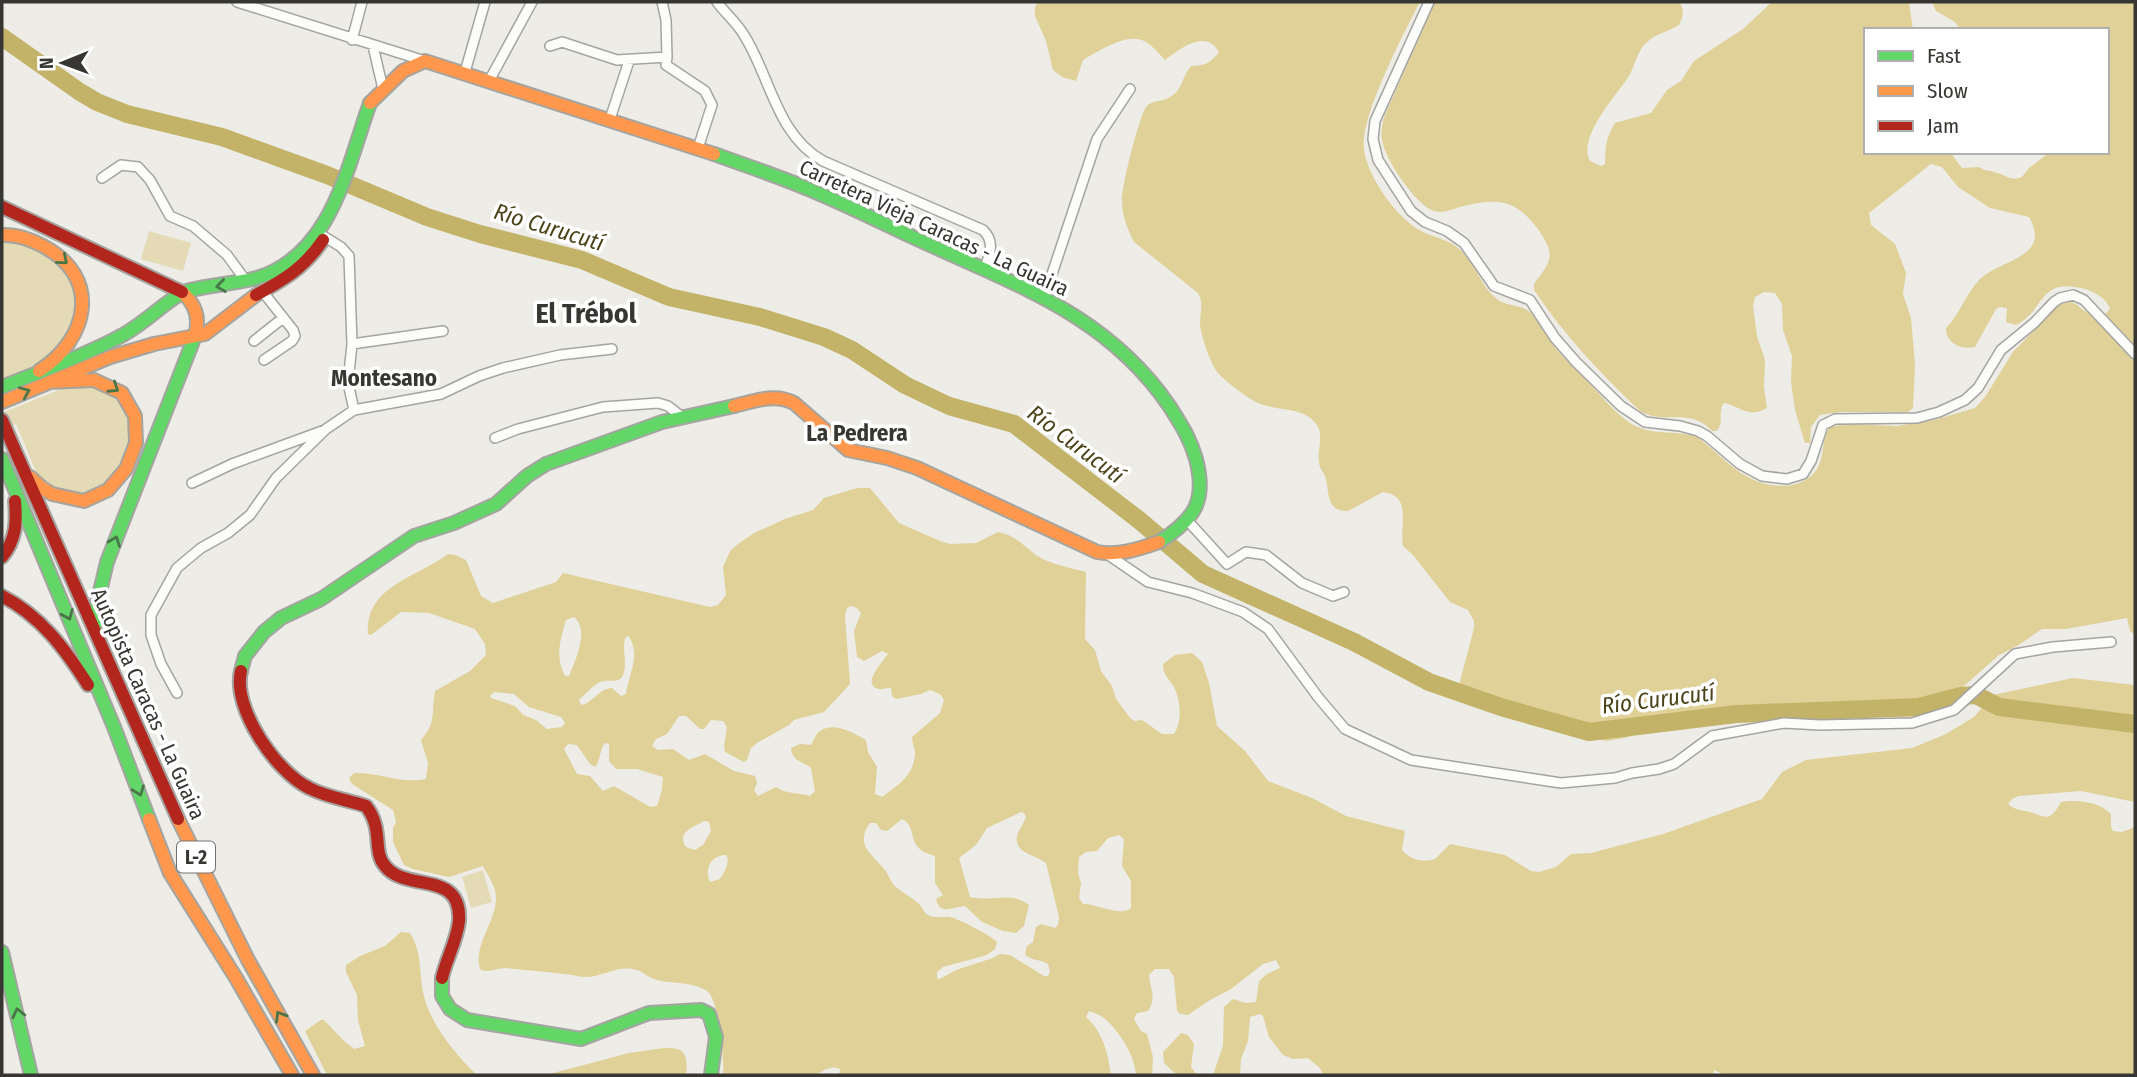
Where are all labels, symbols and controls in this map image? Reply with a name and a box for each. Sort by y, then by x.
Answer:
north arrow [28,28,98,98]
legend [1864,28,2109,154]
text: Fast [1927,43,1961,69]
text: N [35,57,58,69]
text: Slow [1927,78,1968,104]
text: Jam [1927,113,1959,139]
street label: Carretera Vieja Caracas - La Guaira [795,154,1073,302]
water label: Río Curucutí [491,197,609,257]
one-way arrow [55,252,68,264]
one-way arrow [216,278,227,293]
district label: El Trébol [536,297,637,330]
district label: Montesano [331,364,437,392]
one-way arrow [107,380,120,393]
one-way arrow [18,386,31,400]
water label: Río Curucutí [1022,399,1131,490]
district label: La Pedrera [806,419,908,447]
one-way arrow [107,535,121,547]
street label: Autopista Caracas - La Guaira [85,584,211,824]
one-way arrow [59,609,73,621]
water label: Río Curucutí [1600,678,1717,720]
one-way arrow [130,784,144,796]
road number: L-2 [177,842,215,872]
one-way arrow [12,1007,26,1019]
one-way arrow [275,1010,288,1023]

